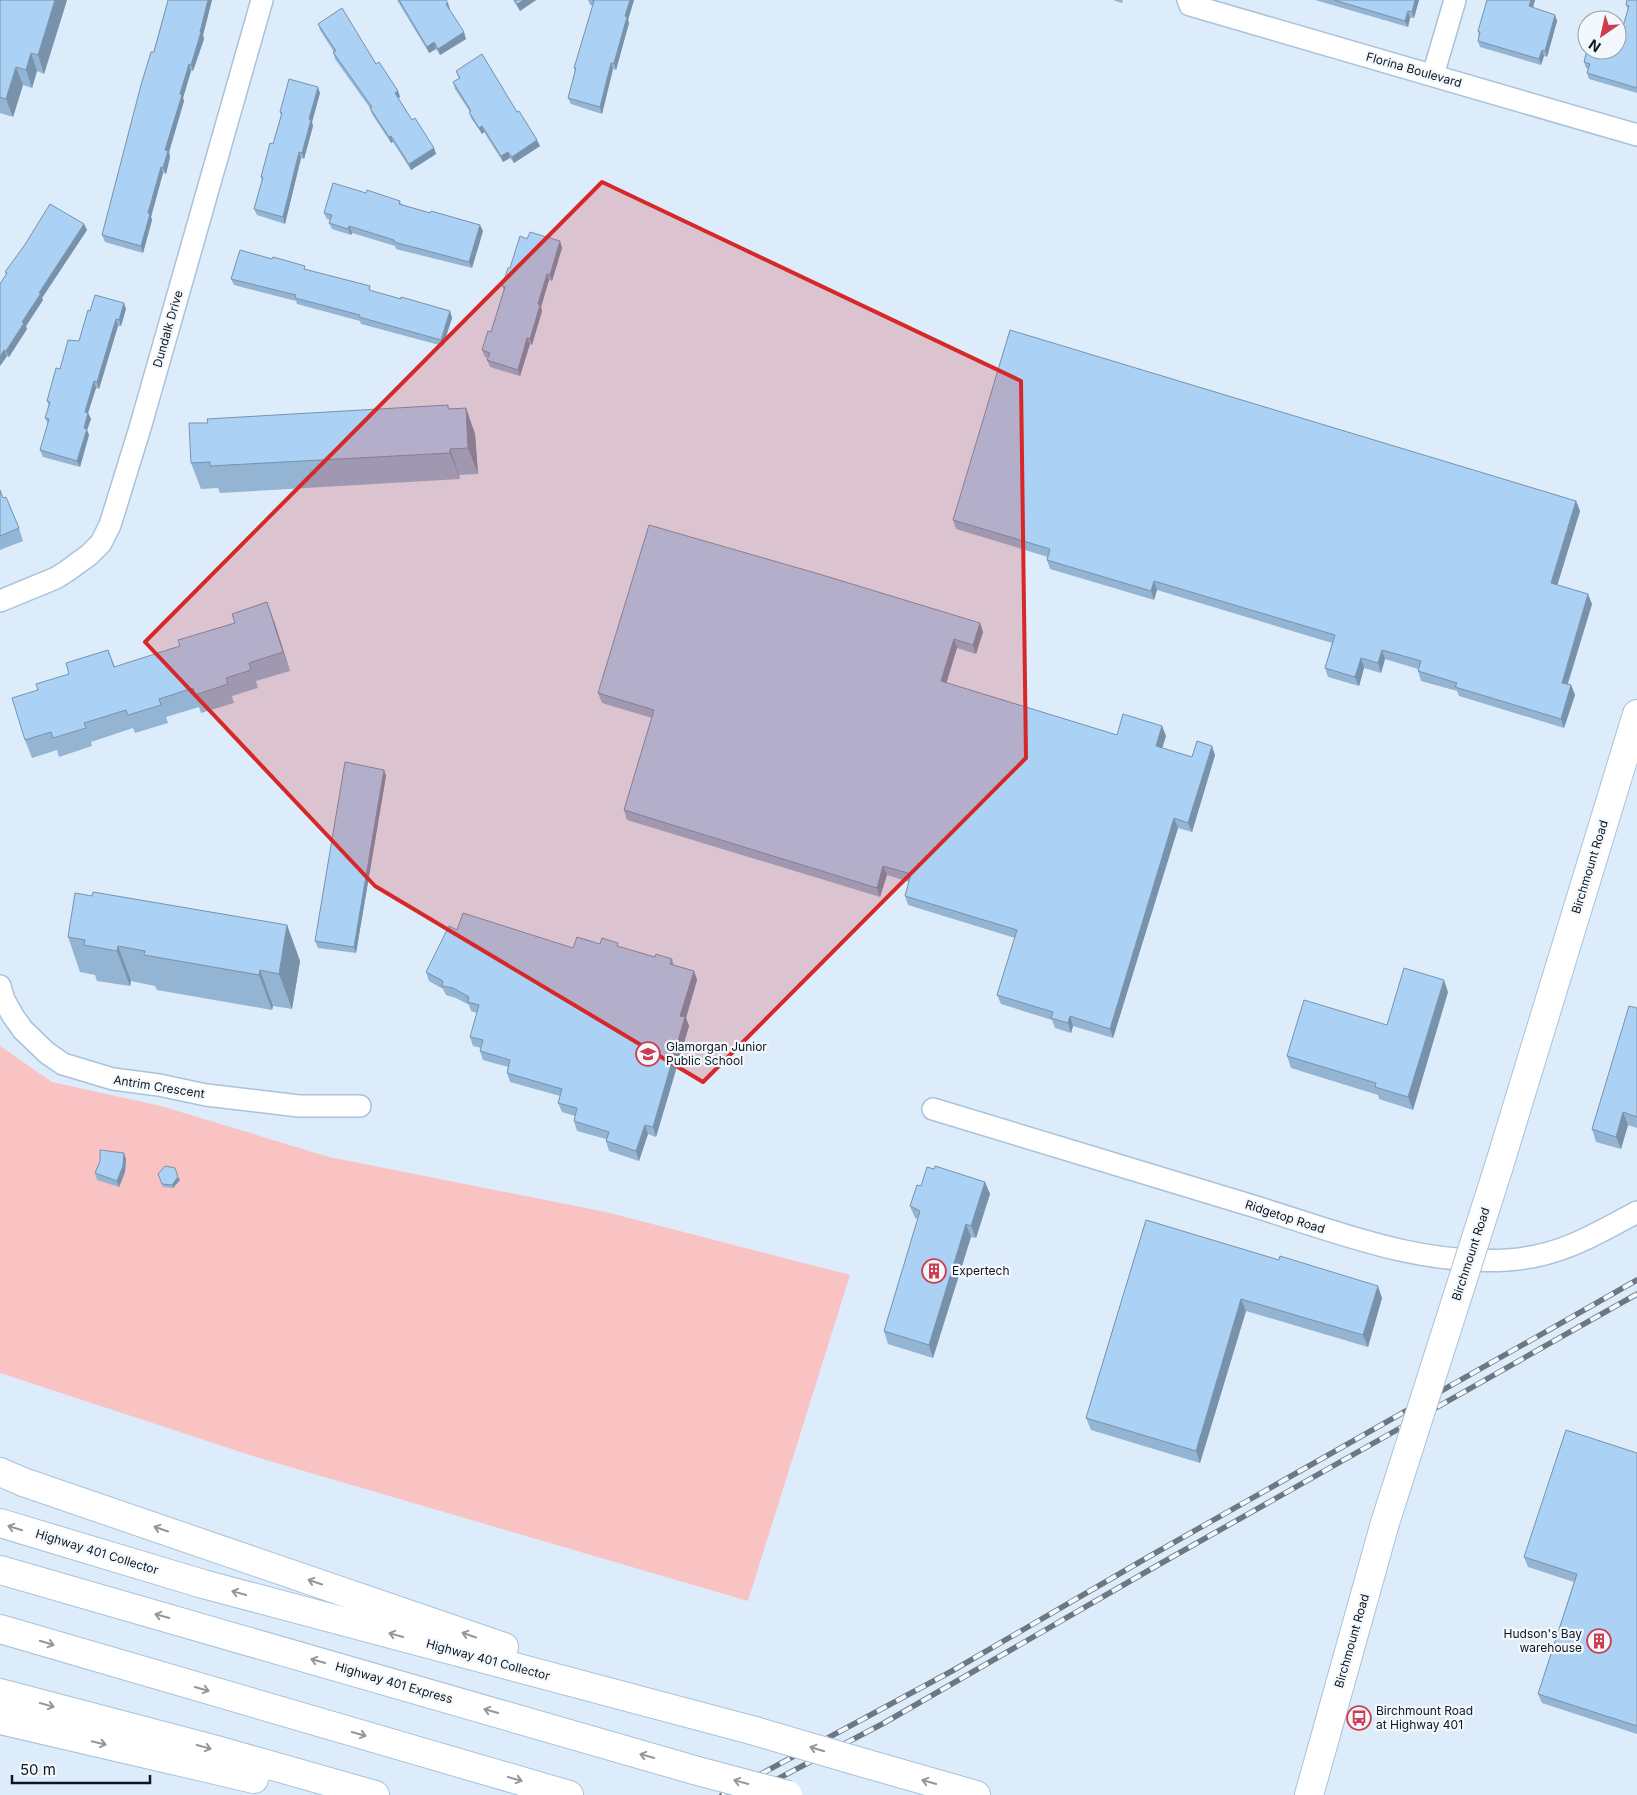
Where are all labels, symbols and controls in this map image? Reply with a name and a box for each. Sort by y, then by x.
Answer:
north arrow [1577,10,1627,60]
text: N [1585,36,1604,56]
street label: Florina Boulevard [1365,49,1464,90]
street label: Dundalk Drive [149,289,186,369]
street label: Birchmount Road [1568,818,1611,916]
place label: Glamorgan Junior Public School [666,1039,767,1068]
school or university icon: Glamorgan Junior Public School [635,1041,661,1067]
street label: Antrim Crescent [112,1072,206,1101]
street label: Ridgetop Road [1243,1197,1327,1236]
street label: Birchmount Road [1448,1205,1493,1302]
building icon: Expertech [921,1258,947,1284]
place label: Expertech [952,1263,1010,1278]
one-way arrow [8,1522,24,1532]
one-way arrow [154,1524,170,1533]
street label: Highway 401 Collector [34,1526,161,1577]
one-way arrow [308,1577,323,1586]
one-way arrow [231,1588,247,1597]
street label: Birchmount Road [1331,1592,1372,1690]
one-way arrow [155,1611,171,1621]
place label: Hudson's Bay warehouse [1504,1626,1582,1655]
building icon: Hudson's Bay warehouse [1586,1628,1612,1654]
one-way arrow [461,1629,477,1639]
one-way arrow [388,1630,404,1639]
street label: Highway 401 Collector [425,1636,552,1683]
one-way arrow [38,1639,54,1649]
one-way arrow [311,1656,327,1666]
street label: Highway 401 Express [334,1659,455,1706]
one-way arrow [194,1685,210,1695]
one-way arrow [39,1701,55,1710]
place label: Birchmount Road at Highway 401 [1376,1703,1473,1732]
bus stop icon: Birchmount Road at Highway 401 [1346,1705,1372,1731]
one-way arrow [484,1706,500,1716]
one-way arrow [350,1730,366,1740]
one-way arrow [90,1739,106,1748]
one-way arrow [196,1742,212,1752]
one-way arrow [809,1744,825,1754]
one-way arrow [640,1751,656,1761]
scale bar [12,1752,150,1784]
text: 50 m [20,1760,56,1779]
one-way arrow [506,1775,522,1785]
one-way arrow [921,1776,937,1786]
one-way arrow [734,1777,750,1787]

